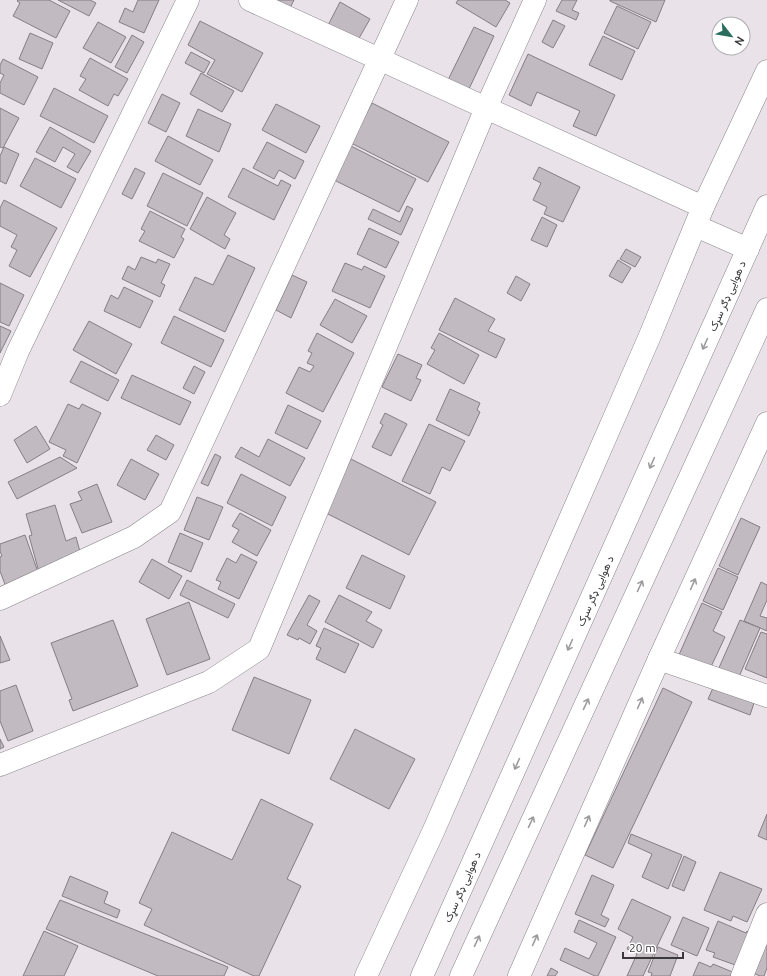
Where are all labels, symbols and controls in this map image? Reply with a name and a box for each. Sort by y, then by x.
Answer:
north arrow [711,16,751,56]
text: N [732,35,747,48]
street label: د هوایی ډګر سړک [706,259,750,334]
one-way arrow [701,338,709,350]
one-way arrow [648,456,655,468]
street label: د هوایی ډګر سړک [574,554,618,629]
one-way arrow [690,578,698,590]
one-way arrow [637,580,644,592]
one-way arrow [566,639,573,651]
one-way arrow [637,697,644,709]
one-way arrow [582,699,590,711]
one-way arrow [513,757,520,769]
one-way arrow [584,816,592,828]
one-way arrow [528,817,535,829]
street label: د هوایی ډګر سړک [441,850,485,925]
scale bar [623,934,683,960]
one-way arrow [474,935,481,947]
one-way arrow [532,935,539,947]
text: 20 m [629,941,656,954]

